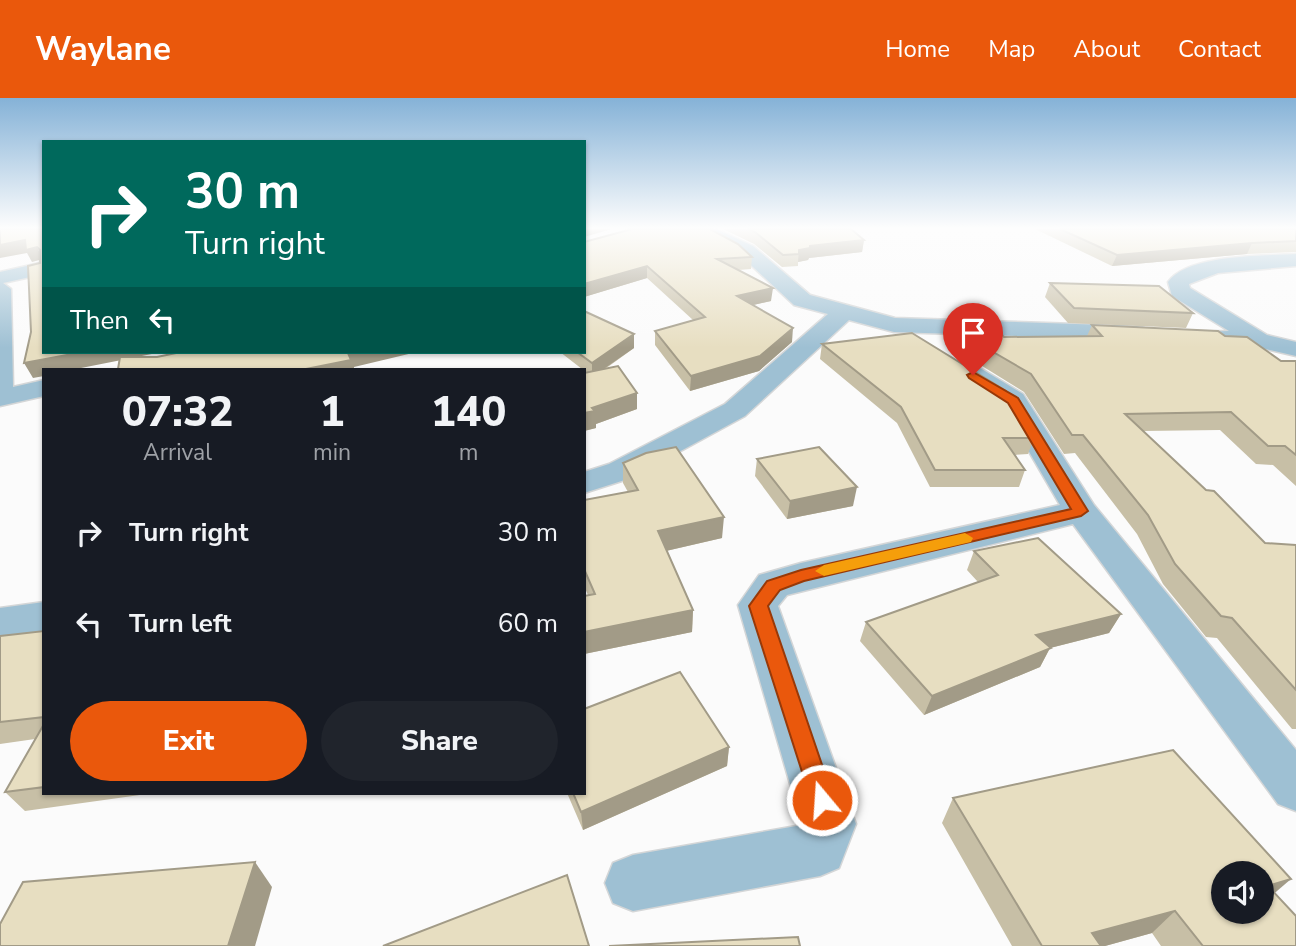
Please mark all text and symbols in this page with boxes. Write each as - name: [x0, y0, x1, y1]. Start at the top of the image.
- text: Waylane: [35, 27, 171, 72]
- text: Home: [885, 33, 950, 65]
- text: Map: [988, 33, 1035, 65]
- text: About: [1073, 33, 1140, 65]
- text: Contact: [1178, 33, 1261, 65]
- text: 30 m: [185, 158, 300, 225]
- icon: right: [70, 168, 161, 259]
- text: Turn right: [185, 222, 325, 265]
- icon: left: [143, 301, 181, 339]
- text: Then: [70, 303, 129, 338]
- pin: [943, 303, 1003, 375]
- icon: arrive: [954, 314, 992, 352]
- text: 07:32: [122, 384, 233, 441]
- text: 1: [319, 384, 345, 441]
- text: 140: [431, 384, 506, 441]
- text: Arrival: [143, 437, 212, 468]
- text: min: [313, 437, 351, 468]
- text: m: [459, 437, 478, 468]
- icon: right: [70, 514, 108, 552]
- text: Turn right: [129, 515, 248, 550]
- text: 30 m: [498, 515, 558, 550]
- icon: left: [70, 605, 108, 643]
- text: Turn left: [129, 606, 232, 641]
- text: 60 m: [498, 606, 558, 641]
- button: Exit: [70, 701, 307, 781]
- button: Share: [321, 701, 558, 781]
- position arrow: [785, 763, 859, 837]
- map controls: [1211, 861, 1274, 924]
- button: sound: [1211, 861, 1274, 924]

